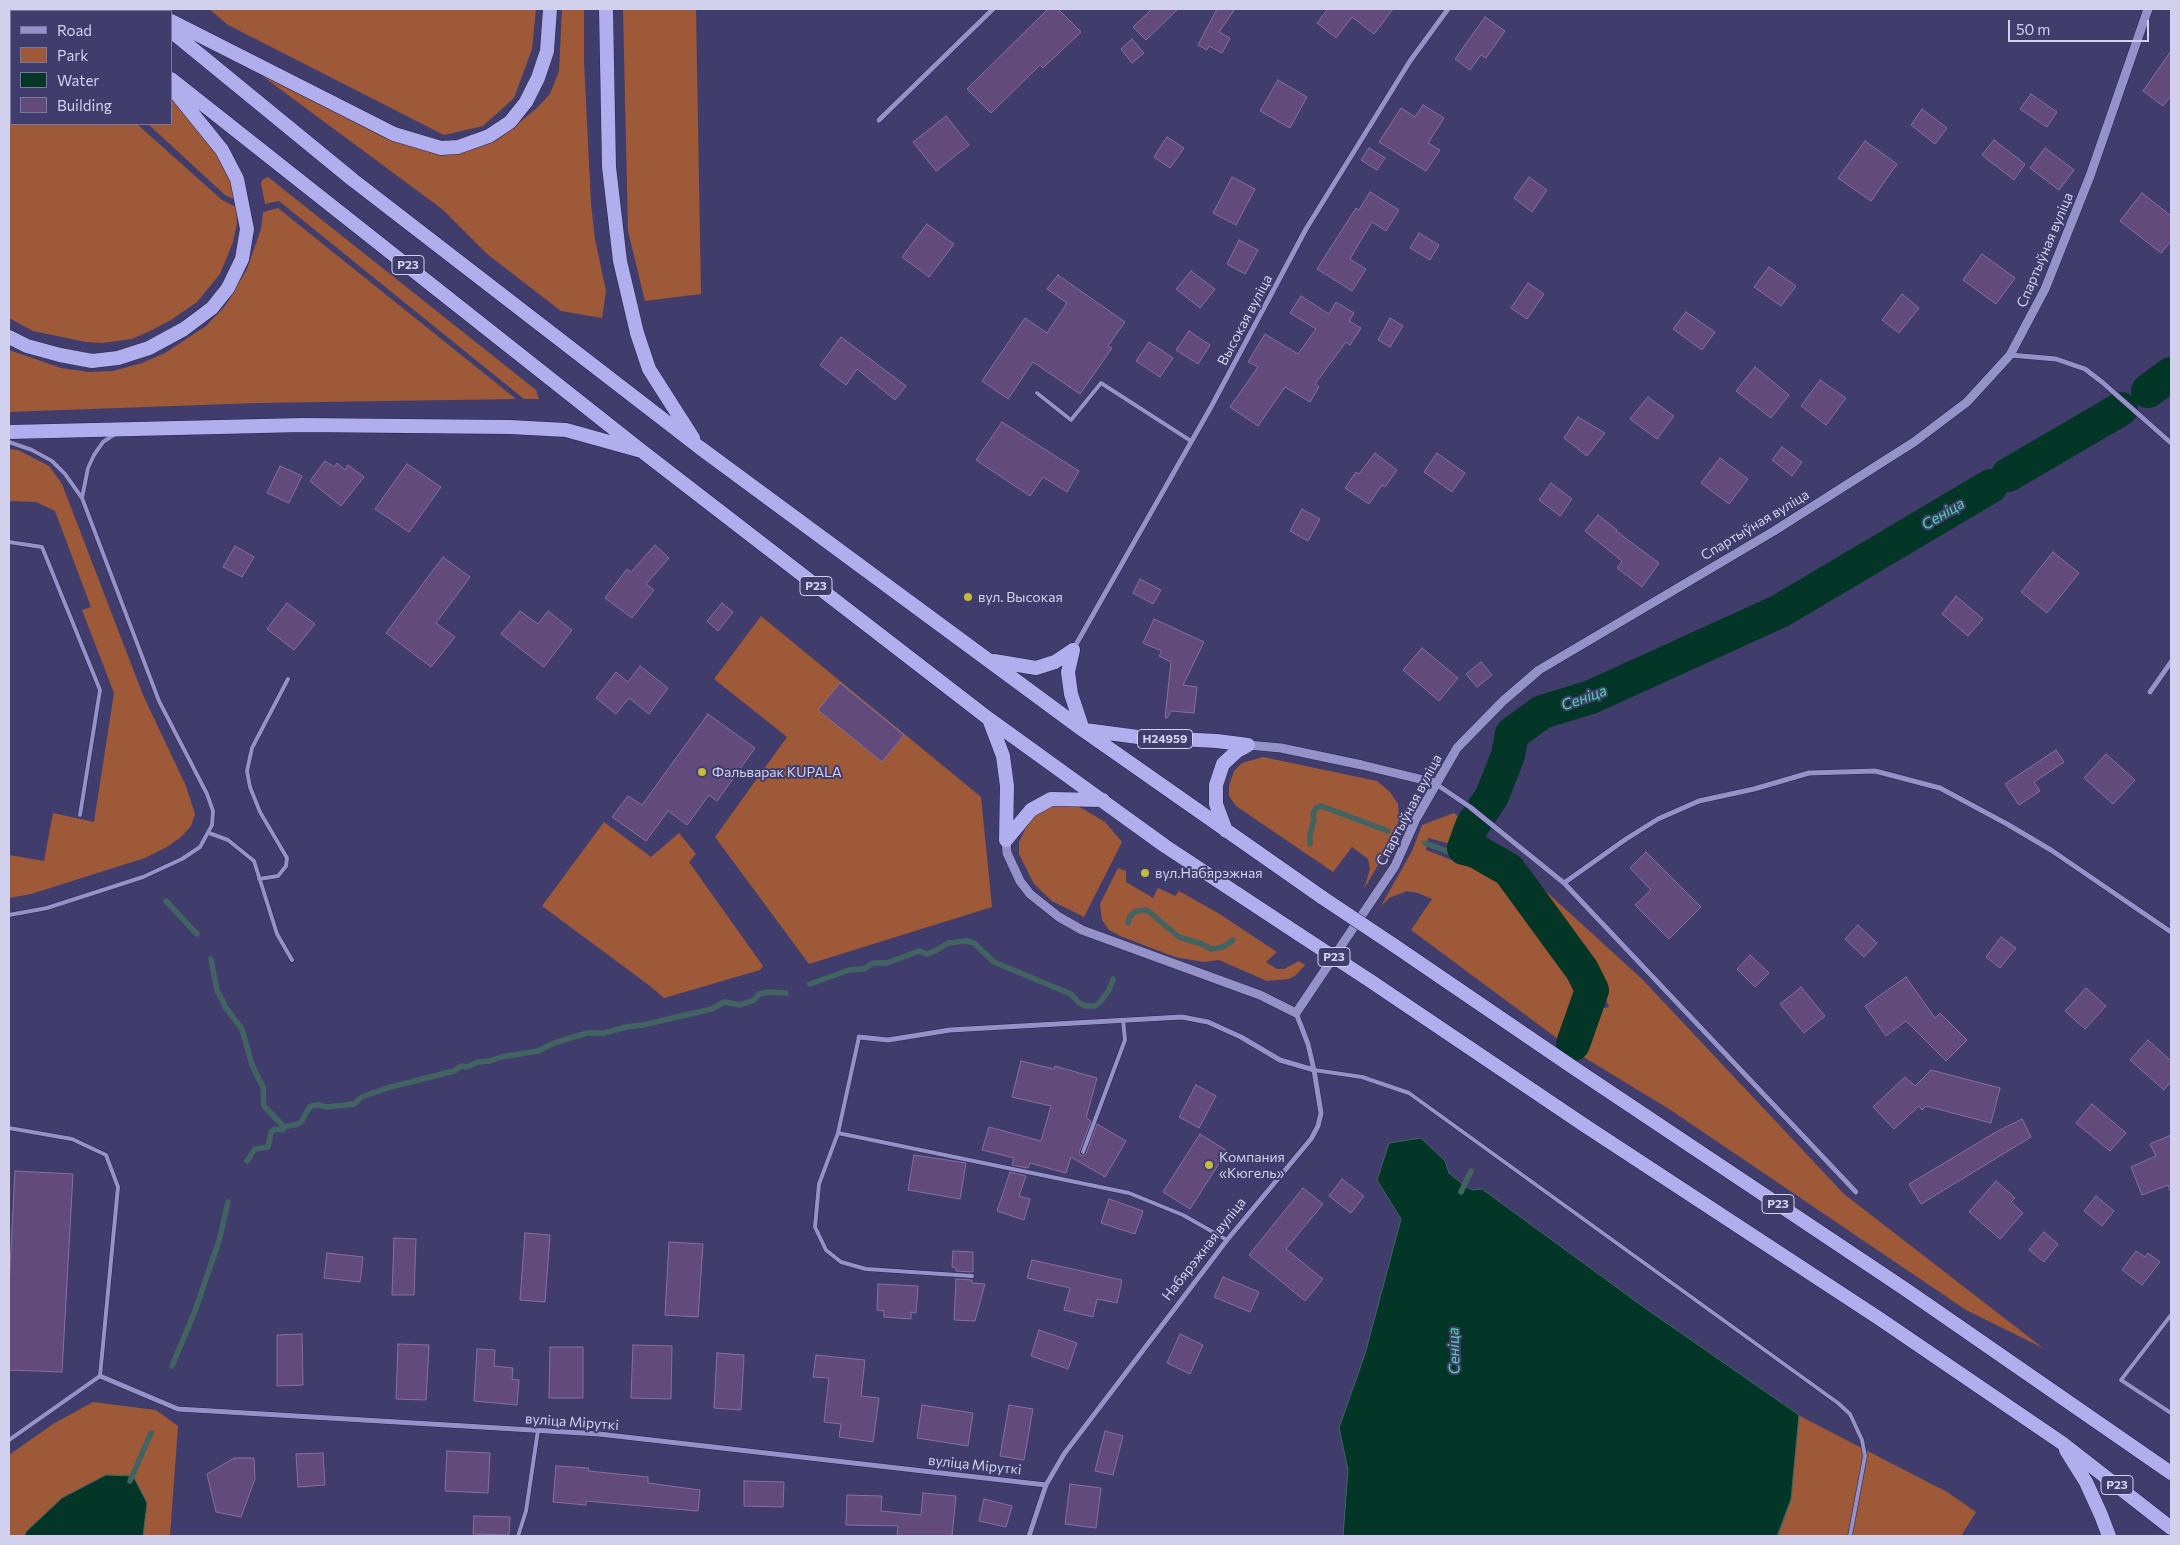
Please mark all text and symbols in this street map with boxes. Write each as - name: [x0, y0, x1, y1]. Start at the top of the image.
- legend: [10, 10, 172, 125]
- scale bar: [2010, 10, 2151, 42]
- text: 50 m: [2016, 20, 2050, 38]
- text: Road: [57, 21, 92, 39]
- text: Park: [57, 46, 88, 64]
- text: Water: [57, 71, 99, 89]
- text: Building: [57, 96, 112, 114]
- street label: Спартыўная вуліца: [2013, 190, 2077, 310]
- road number: Р23: [392, 256, 424, 274]
- street label: Высокая вуліца: [1214, 272, 1276, 368]
- street label: Спартыўная вуліца: [1698, 486, 1812, 564]
- water label: Сеніца: [1918, 494, 1968, 534]
- road number: Р23: [800, 576, 832, 596]
- place label: вул. Высокая: [978, 589, 1063, 605]
- marker: вул. Высокая: [962, 591, 974, 603]
- water label: Сеніца: [1559, 681, 1609, 715]
- road number: Н24959: [1138, 730, 1192, 749]
- street label: Спартыўная вуліца: [1373, 752, 1445, 868]
- place label: Фальварак KUPALA: [712, 764, 842, 780]
- marker: Фальварак KUPALA: [696, 766, 708, 778]
- place label: вул.Набярэжная: [1155, 865, 1263, 881]
- marker: вул.Набярэжная: [1139, 867, 1151, 879]
- road number: Р23: [1318, 948, 1350, 966]
- place label: Компания «Кюгель»: [1219, 1149, 1285, 1182]
- marker: Компания «Кюгель»: [1203, 1159, 1215, 1171]
- street label: Набярэжная вуліца: [1159, 1194, 1249, 1304]
- road number: Р23: [1762, 1194, 1794, 1214]
- water label: Сеніца: [1444, 1327, 1464, 1375]
- street label: вуліца Міруткі: [525, 1410, 619, 1434]
- street label: вуліца Міруткі: [927, 1452, 1023, 1478]
- road number: Р23: [2101, 1476, 2133, 1494]

